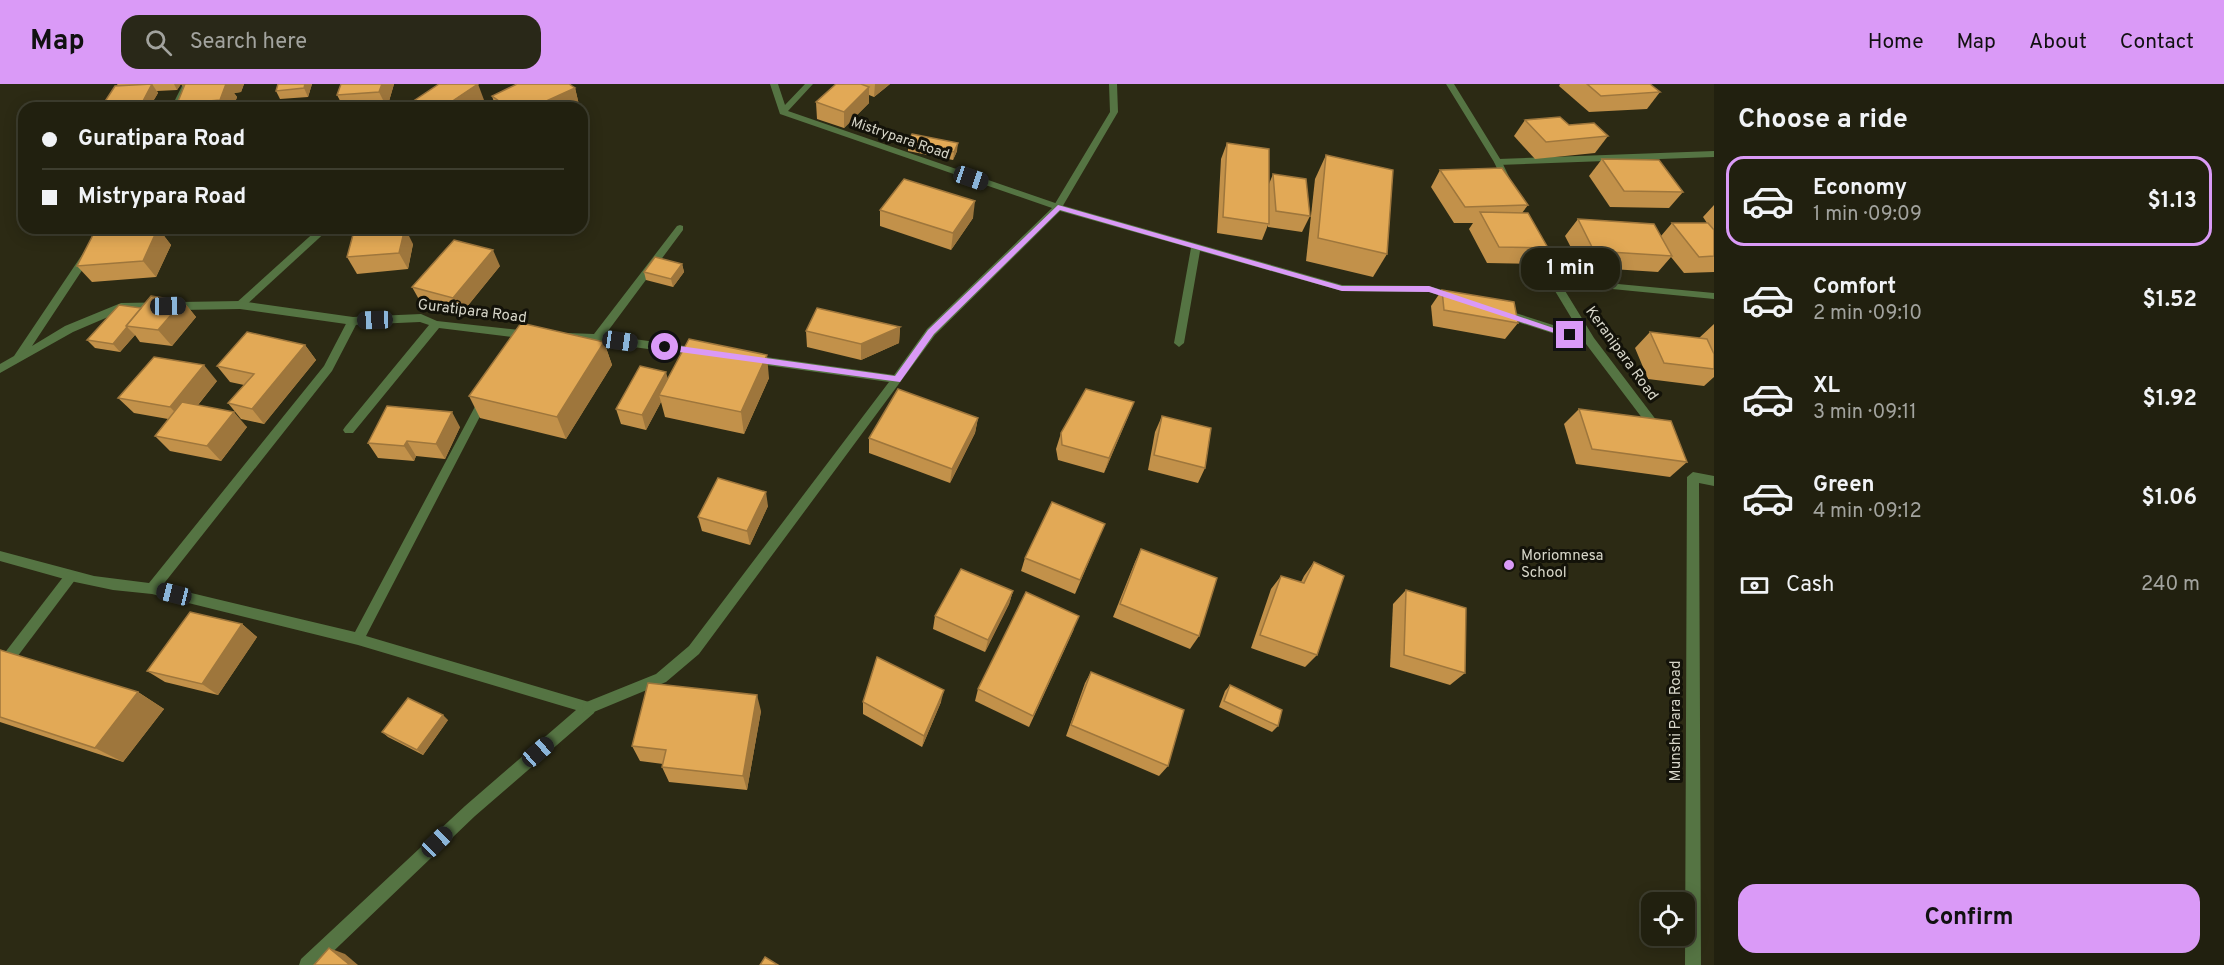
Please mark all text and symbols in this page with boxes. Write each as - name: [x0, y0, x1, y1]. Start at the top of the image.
- search box: [121, 15, 541, 69]
- text: Map: [30, 24, 85, 60]
- icon: search: [142, 26, 175, 59]
- text: Search here: [190, 29, 307, 56]
- text: Home: [1868, 29, 1924, 56]
- text: Map: [1957, 29, 1996, 56]
- text: About: [2029, 29, 2087, 56]
- text: Contact: [2120, 29, 2194, 56]
- text: Choose a ride: [1738, 103, 1908, 137]
- street label: Mistrypara Road: [849, 114, 951, 164]
- text: Guratipara Road: [78, 126, 245, 153]
- car: [951, 164, 991, 192]
- icon: car: [1741, 174, 1795, 228]
- text: Economy: [1813, 175, 1907, 202]
- text: Mistrypara Road: [78, 184, 246, 211]
- text: $1.13: [2147, 188, 2197, 215]
- text: 1 min · 09:09: [1813, 202, 1922, 228]
- callout: 1 min: [1520, 248, 1620, 290]
- text: 1 min: [1546, 256, 1595, 282]
- icon: car: [1741, 273, 1795, 327]
- text: Comfort: [1813, 274, 1896, 301]
- text: $1.52: [2143, 287, 2197, 314]
- street label: Guratipara Road: [416, 296, 528, 328]
- car: [150, 297, 186, 315]
- text: 2 min · 09:10: [1813, 301, 1922, 327]
- street label: Keranipara Road: [1580, 303, 1662, 405]
- car: [357, 310, 393, 330]
- route end: [1556, 321, 1583, 348]
- car: [601, 330, 639, 352]
- route start: [651, 333, 678, 360]
- icon: car: [1741, 372, 1795, 426]
- text: XL: [1813, 373, 1840, 400]
- text: $1.92: [2142, 386, 2197, 413]
- text: 3 min · 09:11: [1813, 400, 1917, 426]
- icon: car: [1741, 471, 1795, 525]
- text: Green: [1813, 472, 1875, 499]
- text: $1.06: [2141, 485, 2197, 512]
- text: 4 min · 09:12: [1813, 499, 1922, 525]
- place label: Moriomnesa School: [1521, 547, 1604, 583]
- marker: Moriomnesa School: [1502, 558, 1516, 572]
- icon: cash: [1738, 569, 1771, 602]
- text: Cash: [1786, 572, 1835, 599]
- text: 240 m: [2141, 572, 2200, 598]
- car: [154, 581, 194, 607]
- street label: Munshi Para Road: [1667, 661, 1686, 781]
- car: [519, 733, 557, 771]
- car: [418, 823, 456, 861]
- button: Confirm: [1738, 884, 2200, 953]
- map controls: [1641, 892, 1695, 946]
- button: locate: [1641, 892, 1695, 946]

